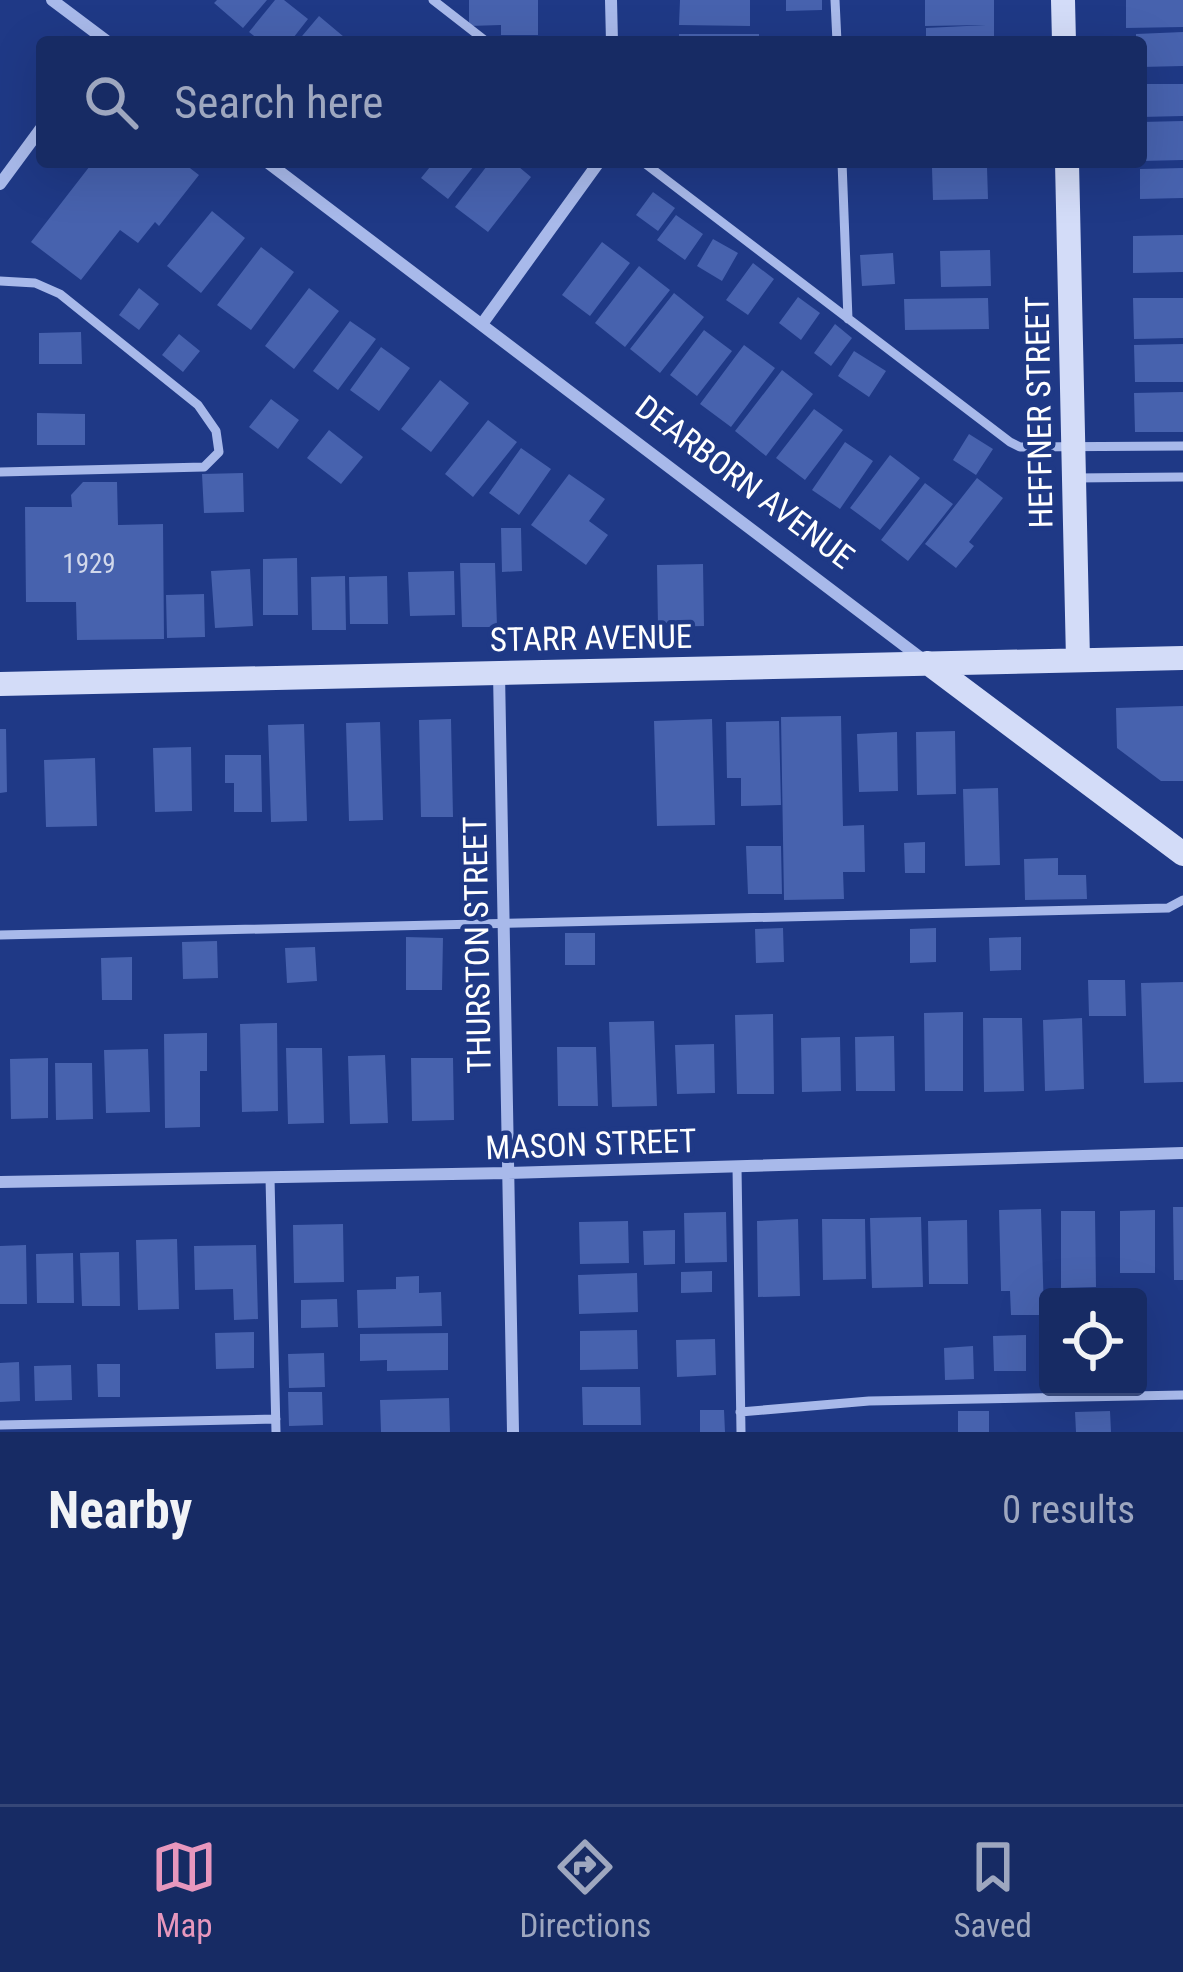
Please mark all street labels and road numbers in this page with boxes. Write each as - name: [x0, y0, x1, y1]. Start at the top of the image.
- street label: HEFFNER STREET: [1017, 295, 1061, 529]
- street label: DEARBORN AVENUE: [628, 387, 862, 577]
- street label: STARR AVENUE: [489, 617, 693, 659]
- street label: THURSTON STREET: [455, 816, 499, 1074]
- street label: MASON STREET: [485, 1121, 697, 1167]

